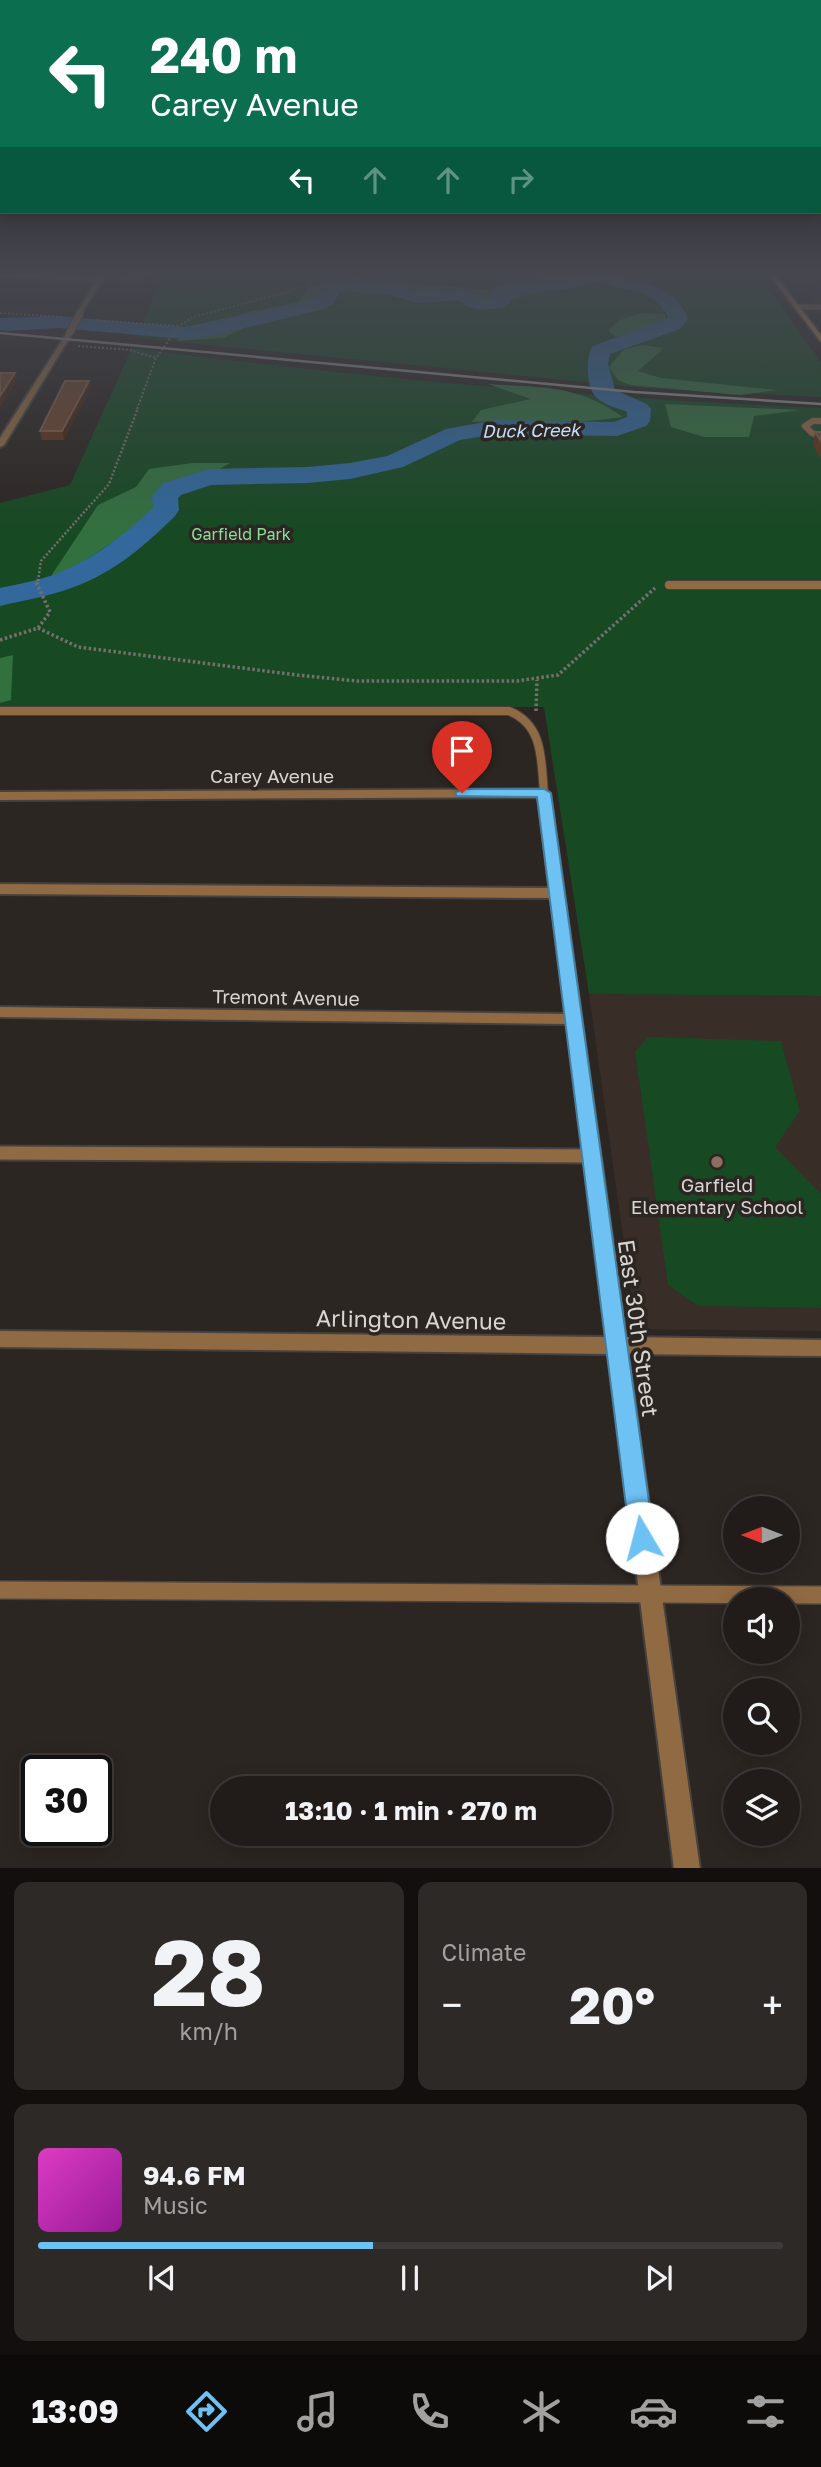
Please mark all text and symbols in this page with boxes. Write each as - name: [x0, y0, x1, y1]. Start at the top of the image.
- text: 240 m: [150, 25, 298, 84]
- icon: left: [35, 28, 126, 119]
- text: Carey Avenue: [150, 85, 359, 123]
- icon: left: [283, 161, 321, 199]
- icon: ahead: [356, 161, 394, 199]
- icon: ahead: [429, 161, 467, 199]
- icon: right: [502, 161, 540, 199]
- water label: Duck Creek: [482, 418, 582, 442]
- park label: Garfield Park: [191, 524, 291, 544]
- pin: [432, 721, 492, 793]
- icon: arrive: [443, 732, 481, 770]
- street label: Carey Avenue: [210, 764, 334, 787]
- street label: Tremont Avenue: [212, 984, 360, 1010]
- marker: Garfield Elementary School: [709, 1154, 725, 1170]
- place label: Garfield Elementary School: [631, 1173, 803, 1218]
- street label: East 30th Street: [613, 1238, 665, 1418]
- street label: Arlington Avenue: [316, 1303, 506, 1335]
- north arrow: [723, 1496, 800, 1573]
- map controls: [723, 1496, 800, 1846]
- position arrow: [605, 1501, 679, 1575]
- button: sound: [723, 1587, 800, 1664]
- button: search: [723, 1678, 800, 1755]
- speed limit sign: 30: [21, 1755, 112, 1846]
- button: layers: [723, 1769, 800, 1846]
- text: 13:10 · 1 min · 270 m: [285, 1795, 537, 1826]
- text: 28: [152, 1917, 266, 2026]
- text: Climate: [442, 1938, 526, 1966]
- text: 20°: [569, 1973, 655, 2035]
- text: −: [442, 1982, 462, 2027]
- text: +: [762, 1982, 783, 2027]
- text: km/h: [179, 2017, 238, 2045]
- text: 94.6 FM: [143, 2160, 246, 2191]
- text: Music: [143, 2191, 208, 2219]
- icon: previous: [143, 2259, 181, 2297]
- icon: pause: [391, 2259, 429, 2297]
- icon: next: [640, 2259, 678, 2297]
- icon: directions: [182, 2387, 231, 2436]
- icon: music: [293, 2387, 342, 2436]
- icon: phone: [405, 2387, 454, 2436]
- icon: climate: [517, 2387, 566, 2436]
- icon: car: [629, 2387, 678, 2436]
- icon: filters: [741, 2387, 790, 2436]
- text: 13:09: [31, 2392, 119, 2430]

